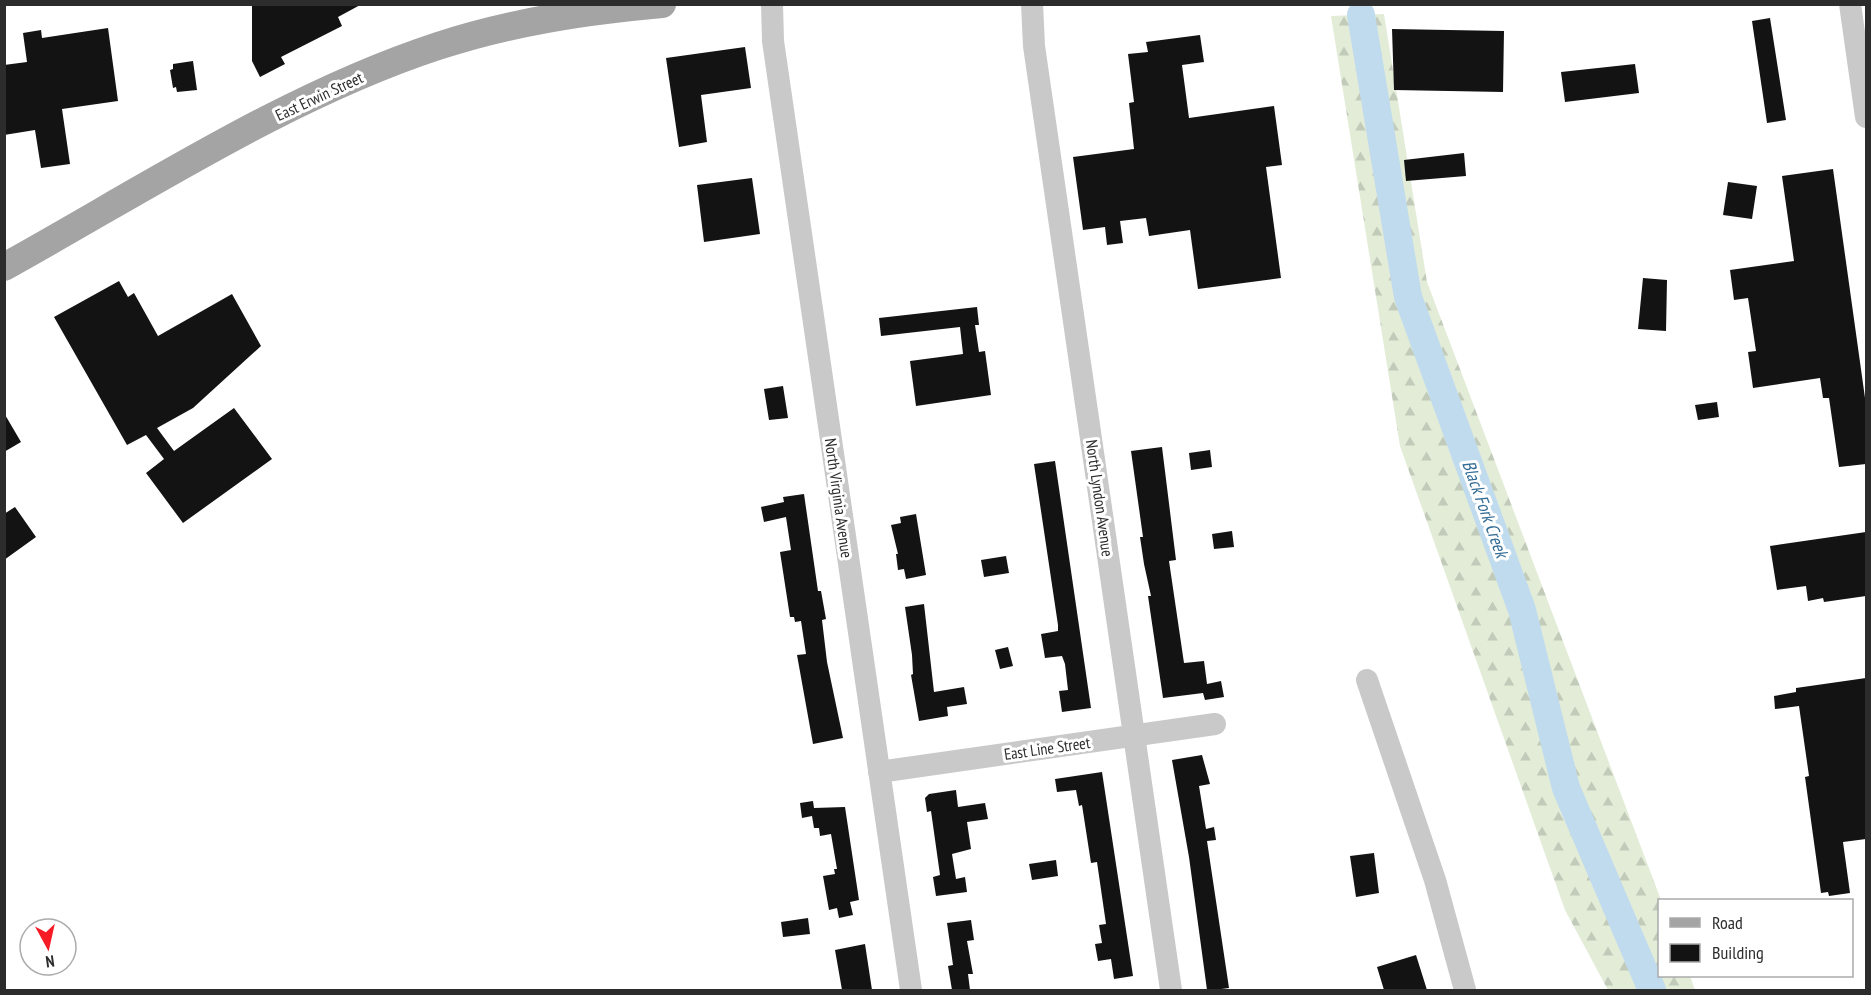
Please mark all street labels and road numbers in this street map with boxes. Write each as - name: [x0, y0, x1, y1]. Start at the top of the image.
- street label: East Erwin Street: [272, 67, 366, 125]
- street label: North Virginia Avenue: [821, 437, 857, 559]
- street label: North Lyndon Avenue: [1082, 438, 1118, 558]
- street label: East Line Street: [1003, 732, 1092, 764]

